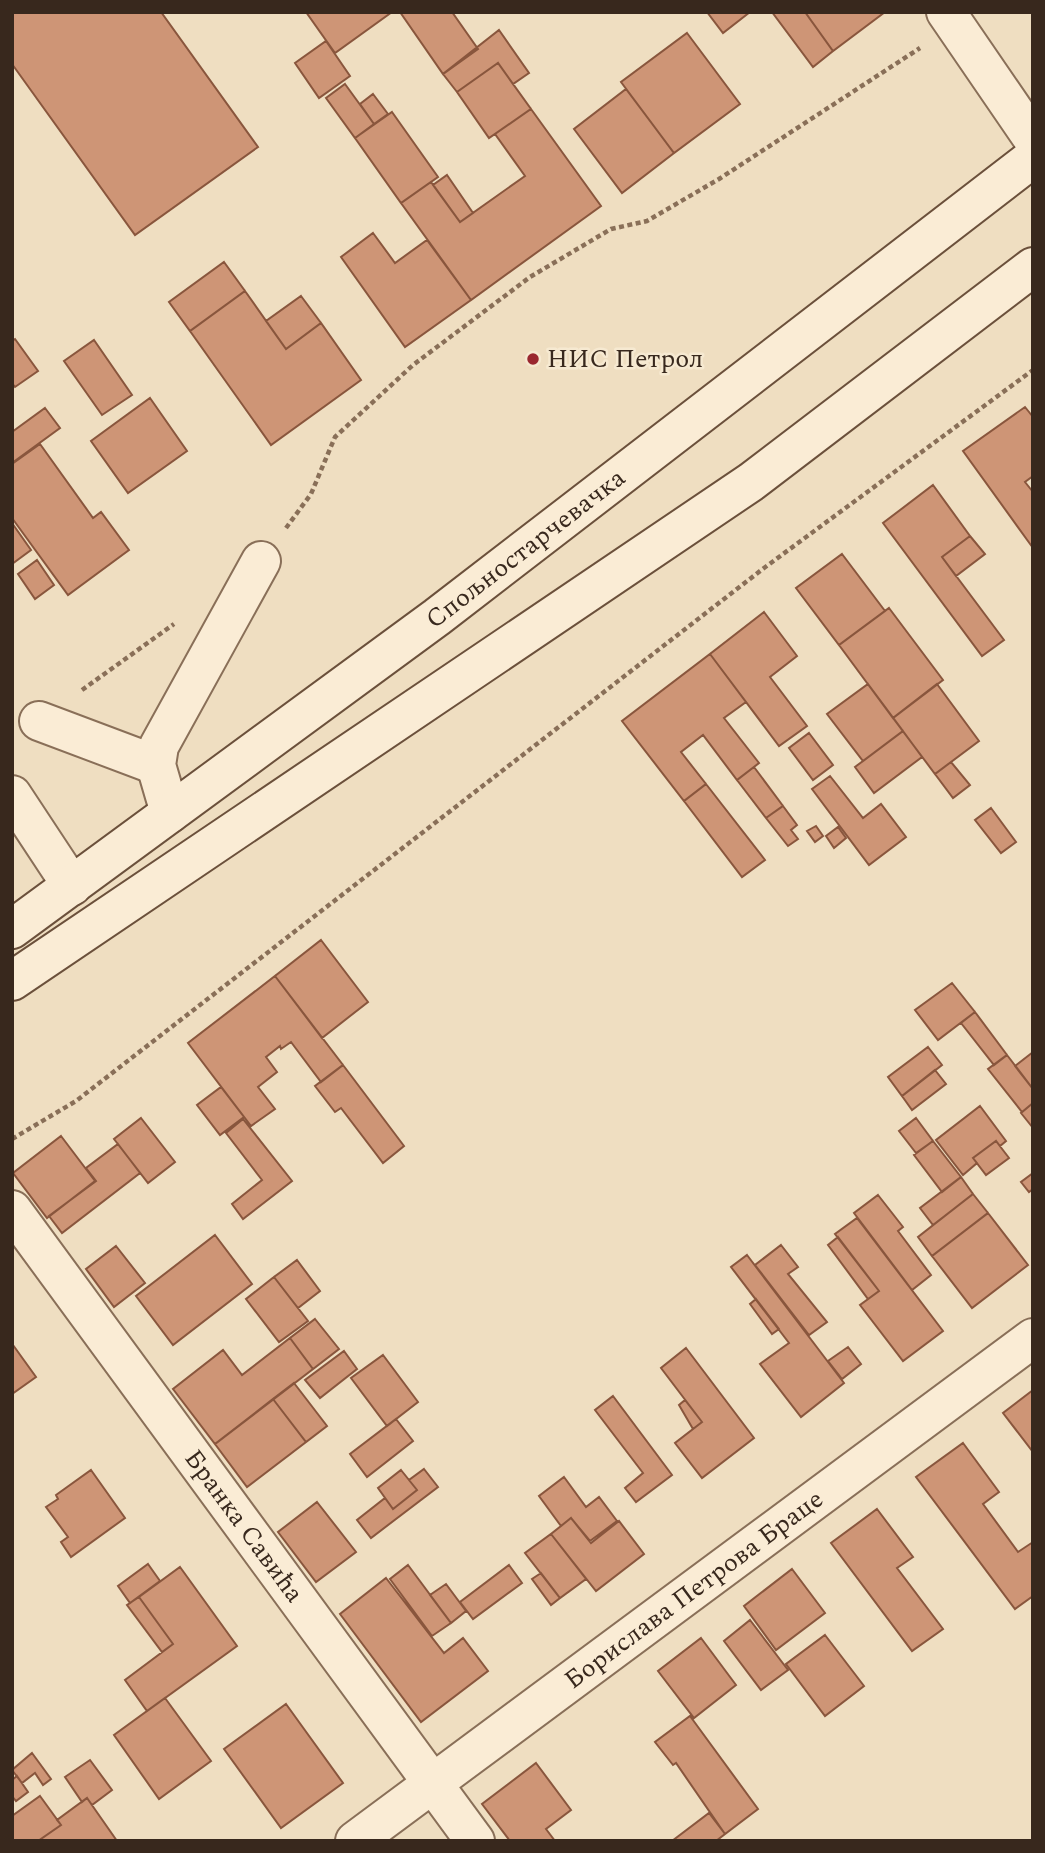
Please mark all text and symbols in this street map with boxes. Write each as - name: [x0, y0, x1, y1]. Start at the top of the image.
- place label: НИС Петрол: [547, 339, 703, 379]
- marker: НИС Петрол: [525, 351, 541, 367]
- street label: Спољностарчевачка: [417, 458, 634, 639]
- street label: Бранка Савића: [174, 1441, 314, 1611]
- street label: Борислава Петрова Браце: [556, 1480, 832, 1699]

